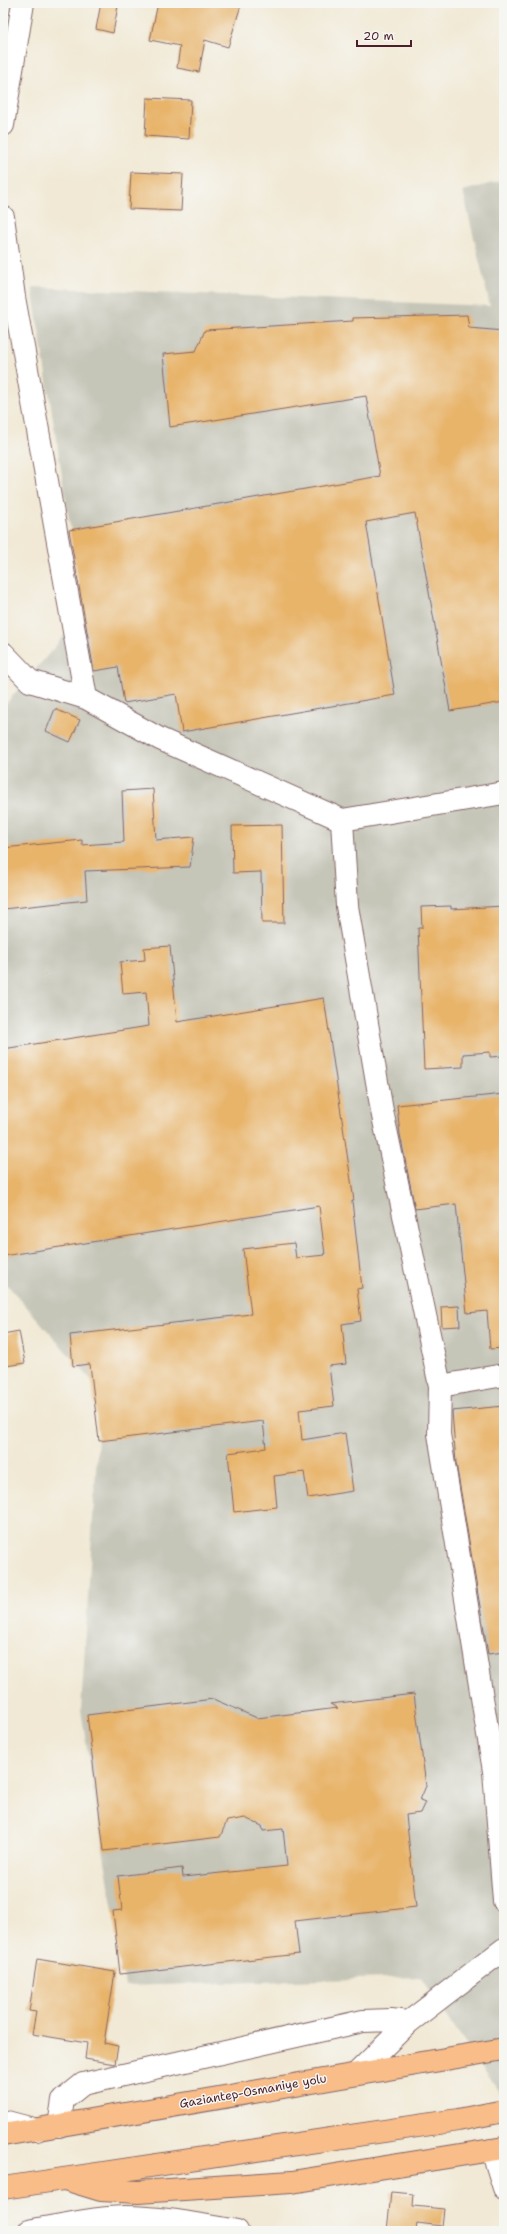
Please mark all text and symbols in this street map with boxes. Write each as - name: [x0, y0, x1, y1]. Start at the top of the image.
- scale bar: [357, 22, 411, 48]
- text: 20 m: [363, 28, 394, 44]
- street label: Gaziantep-Osmaniye yolu: [178, 2070, 328, 2112]

